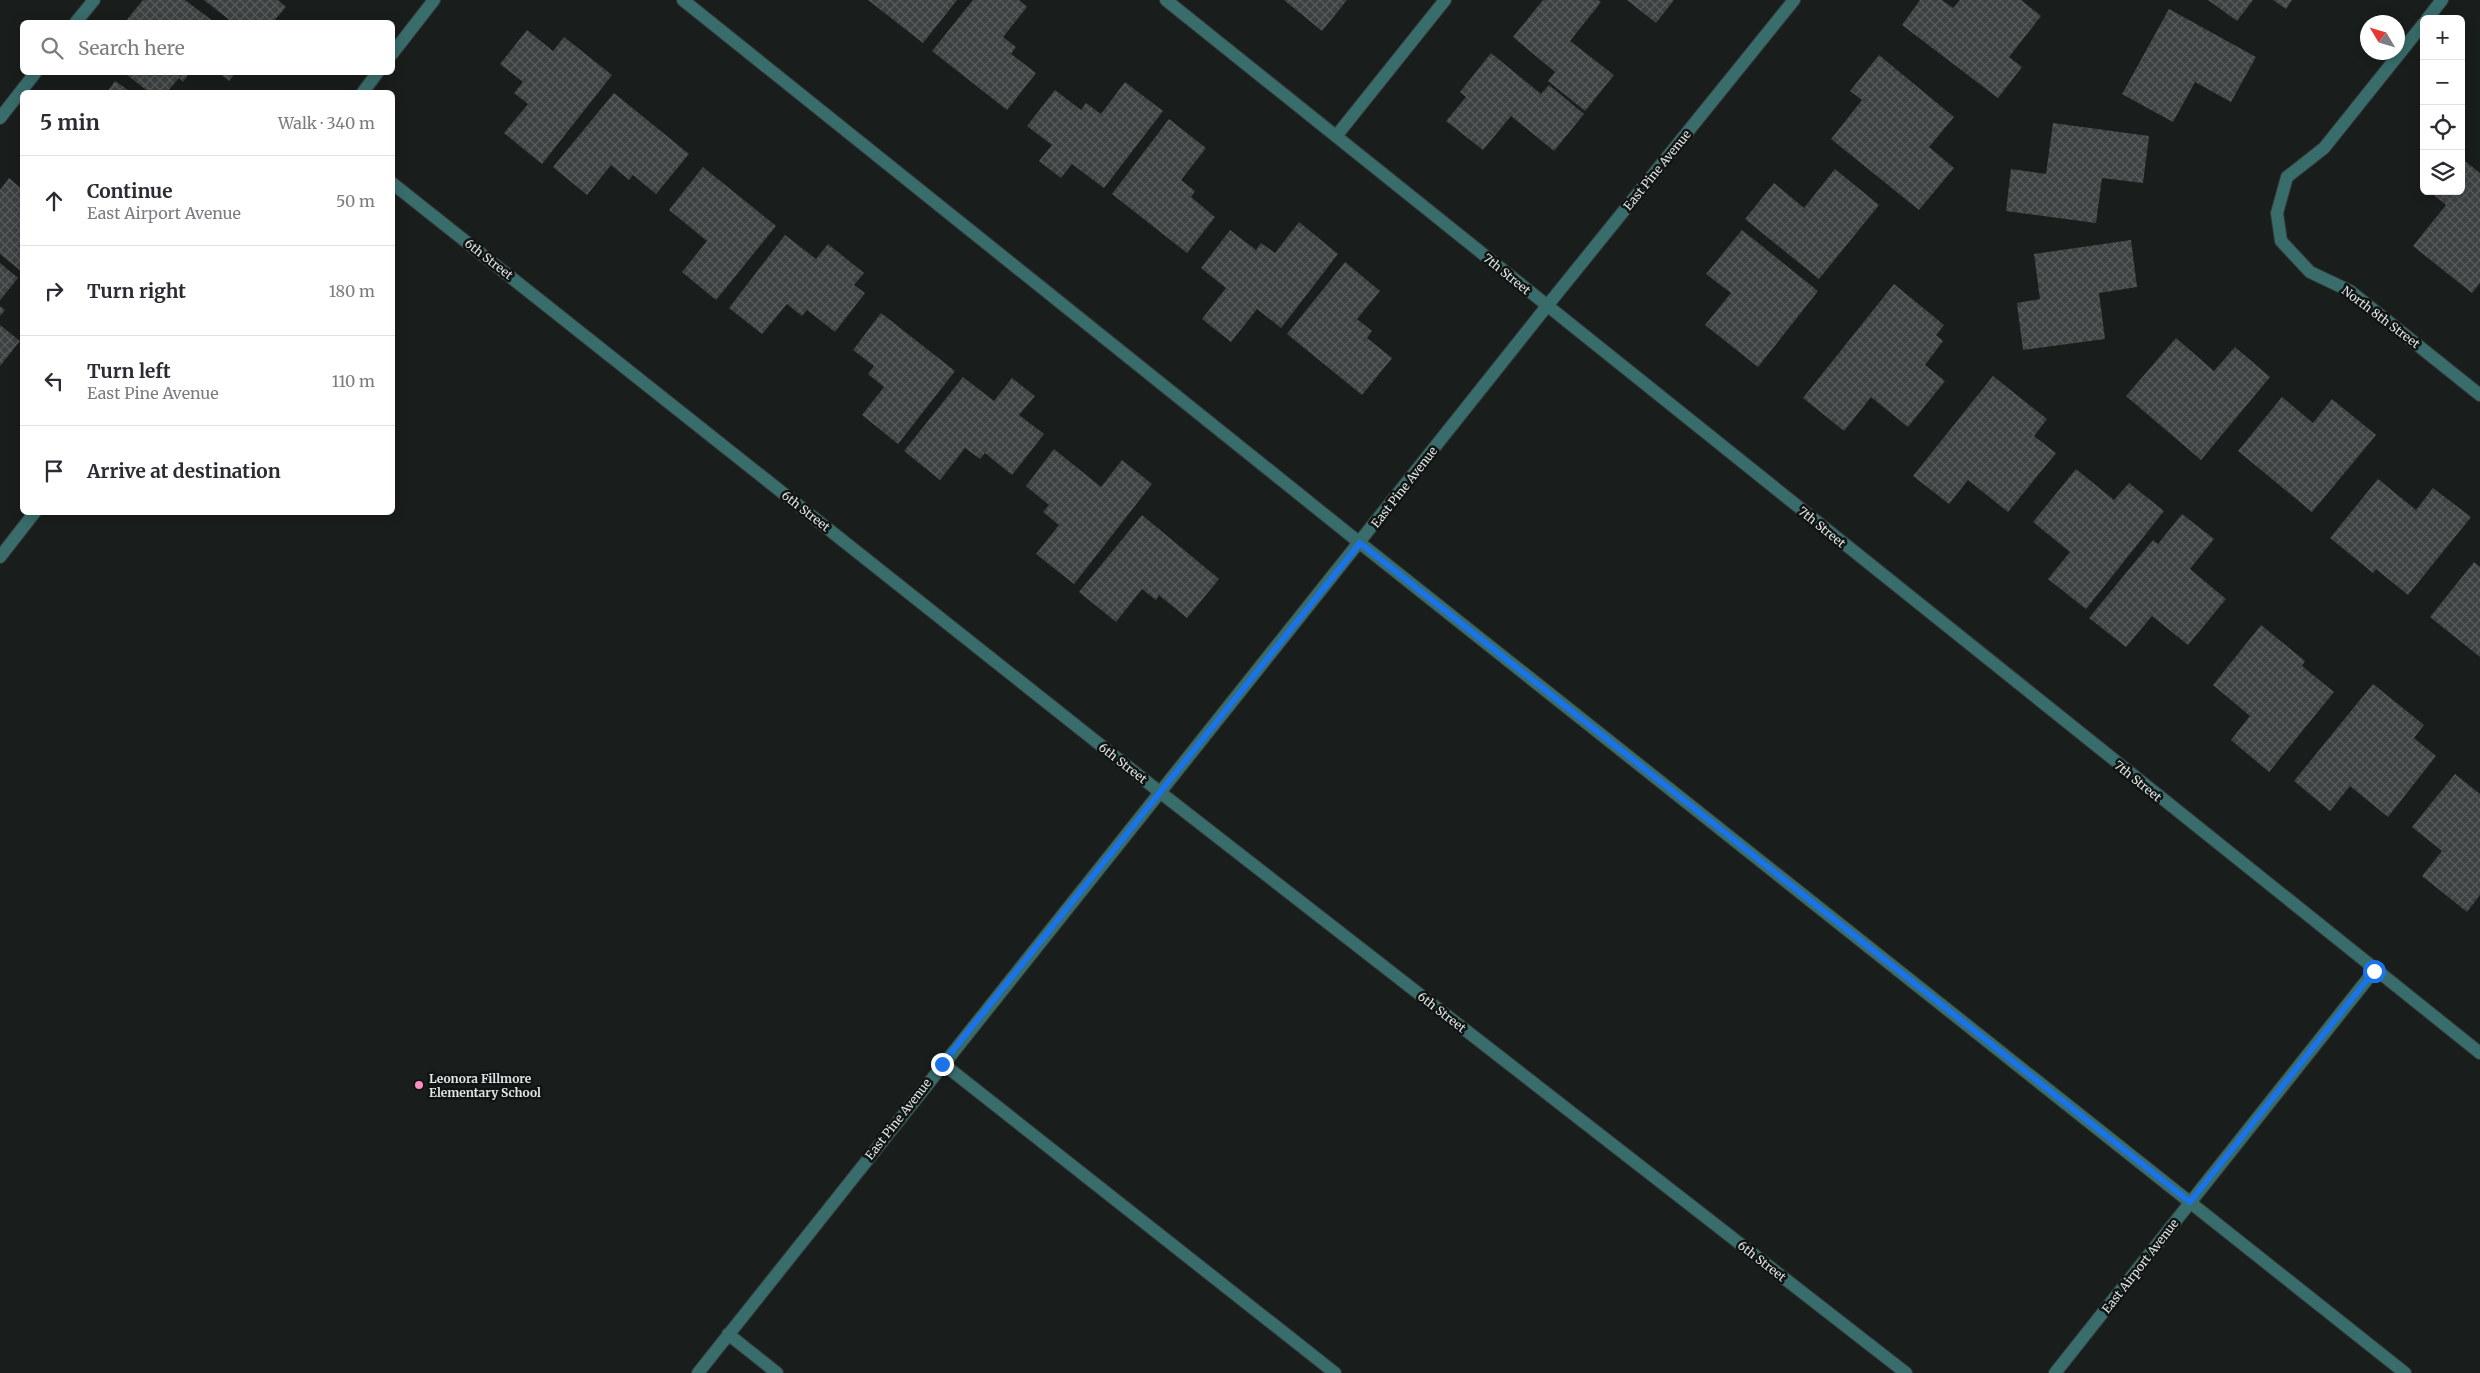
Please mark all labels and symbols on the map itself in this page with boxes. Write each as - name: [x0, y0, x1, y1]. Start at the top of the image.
- north arrow: [2360, 15, 2405, 60]
- street label: East Pine Avenue: [1620, 127, 1694, 213]
- street label: 6th Street: [462, 236, 516, 283]
- street label: 7th Street: [1480, 250, 1534, 298]
- street label: North 8th Street: [2339, 283, 2423, 351]
- street label: East Pine Avenue: [1368, 444, 1440, 530]
- street label: 6th Street: [779, 488, 833, 535]
- street label: 7th Street: [1795, 503, 1849, 551]
- street label: 6th Street: [1096, 740, 1150, 787]
- street label: 7th Street: [2111, 757, 2165, 805]
- route start: [2363, 960, 2386, 983]
- street label: 6th Street: [1415, 989, 1469, 1036]
- route end: [931, 1053, 954, 1076]
- place label: Leonora Fillmore Elementary School: [429, 1071, 541, 1100]
- street label: East Pine Avenue: [862, 1076, 934, 1162]
- marker: Leonora Fillmore Elementary School: [413, 1079, 425, 1091]
- street label: East Airport Avenue: [2099, 1216, 2181, 1316]
- street label: 6th Street: [1735, 1238, 1789, 1285]

